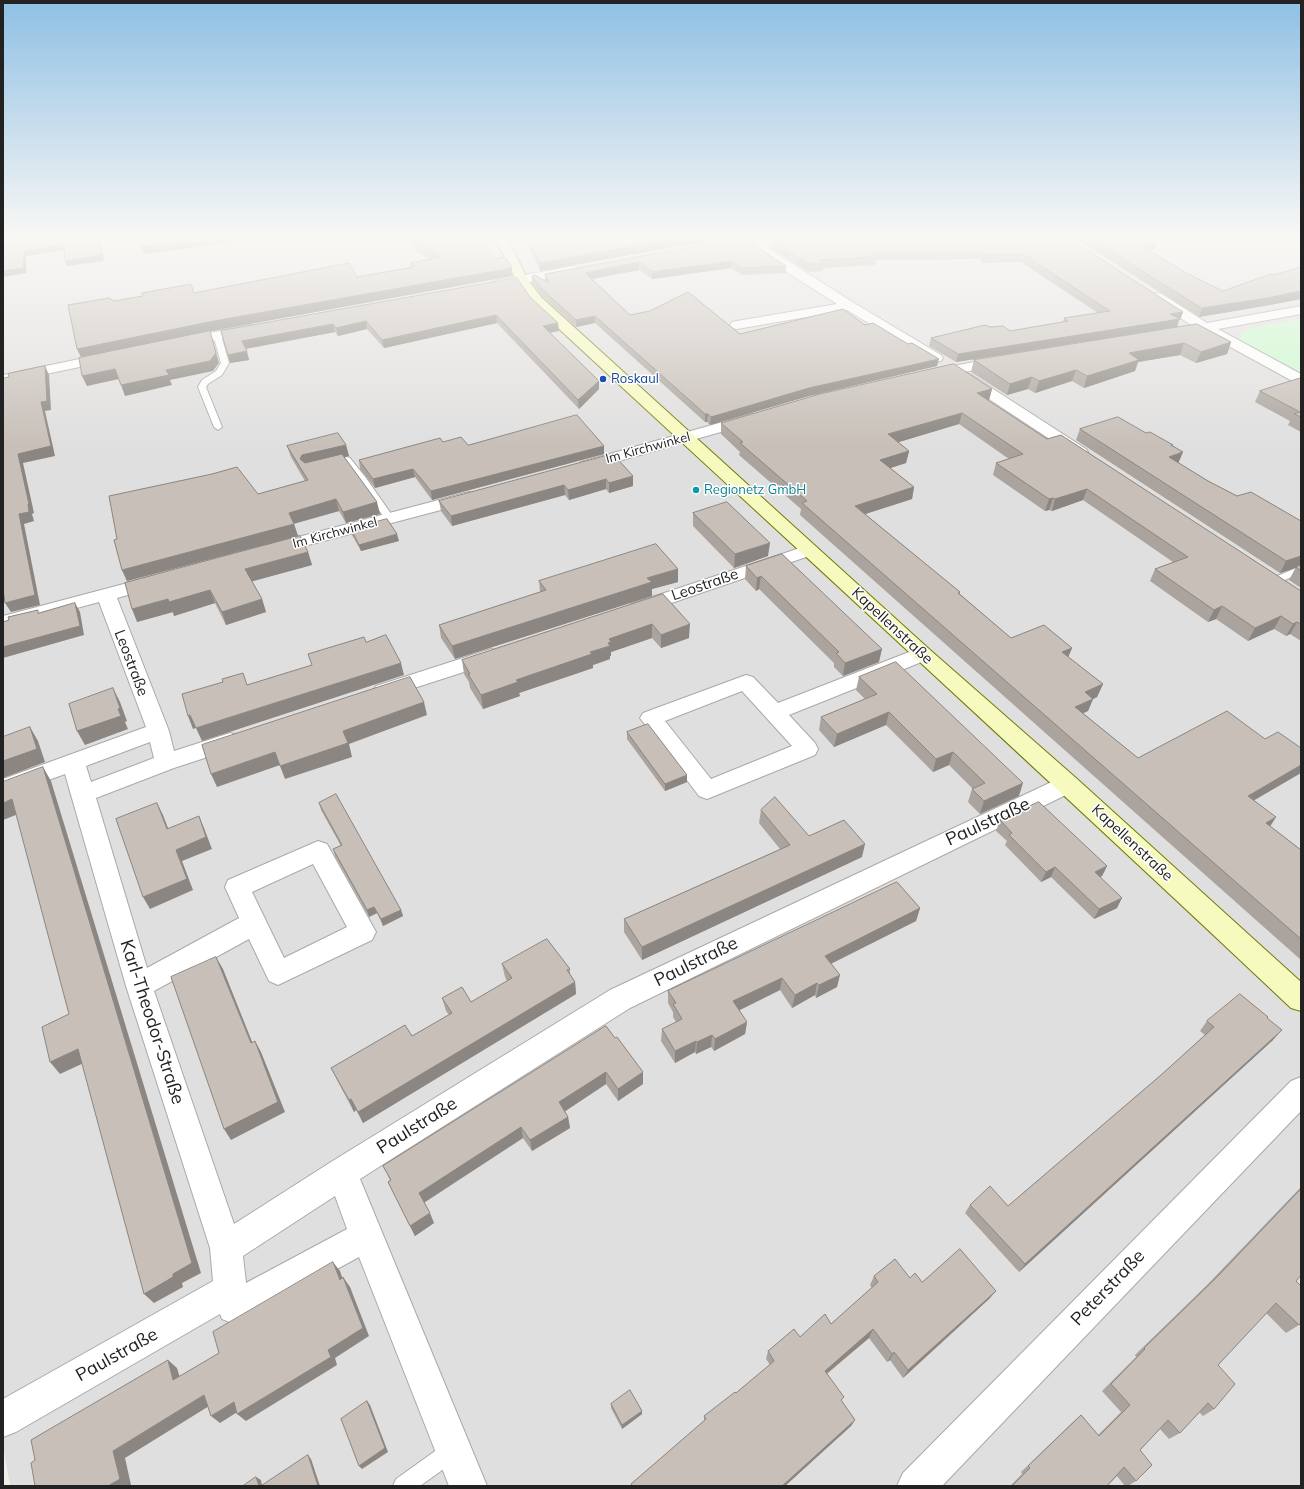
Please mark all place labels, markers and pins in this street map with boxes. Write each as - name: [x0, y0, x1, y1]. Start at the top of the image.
- place label: Roskaul: [611, 371, 659, 387]
- marker: Roskaul: [598, 374, 608, 384]
- place label: Regionetz GmbH: [704, 482, 806, 498]
- marker: Regionetz GmbH: [691, 485, 701, 495]

